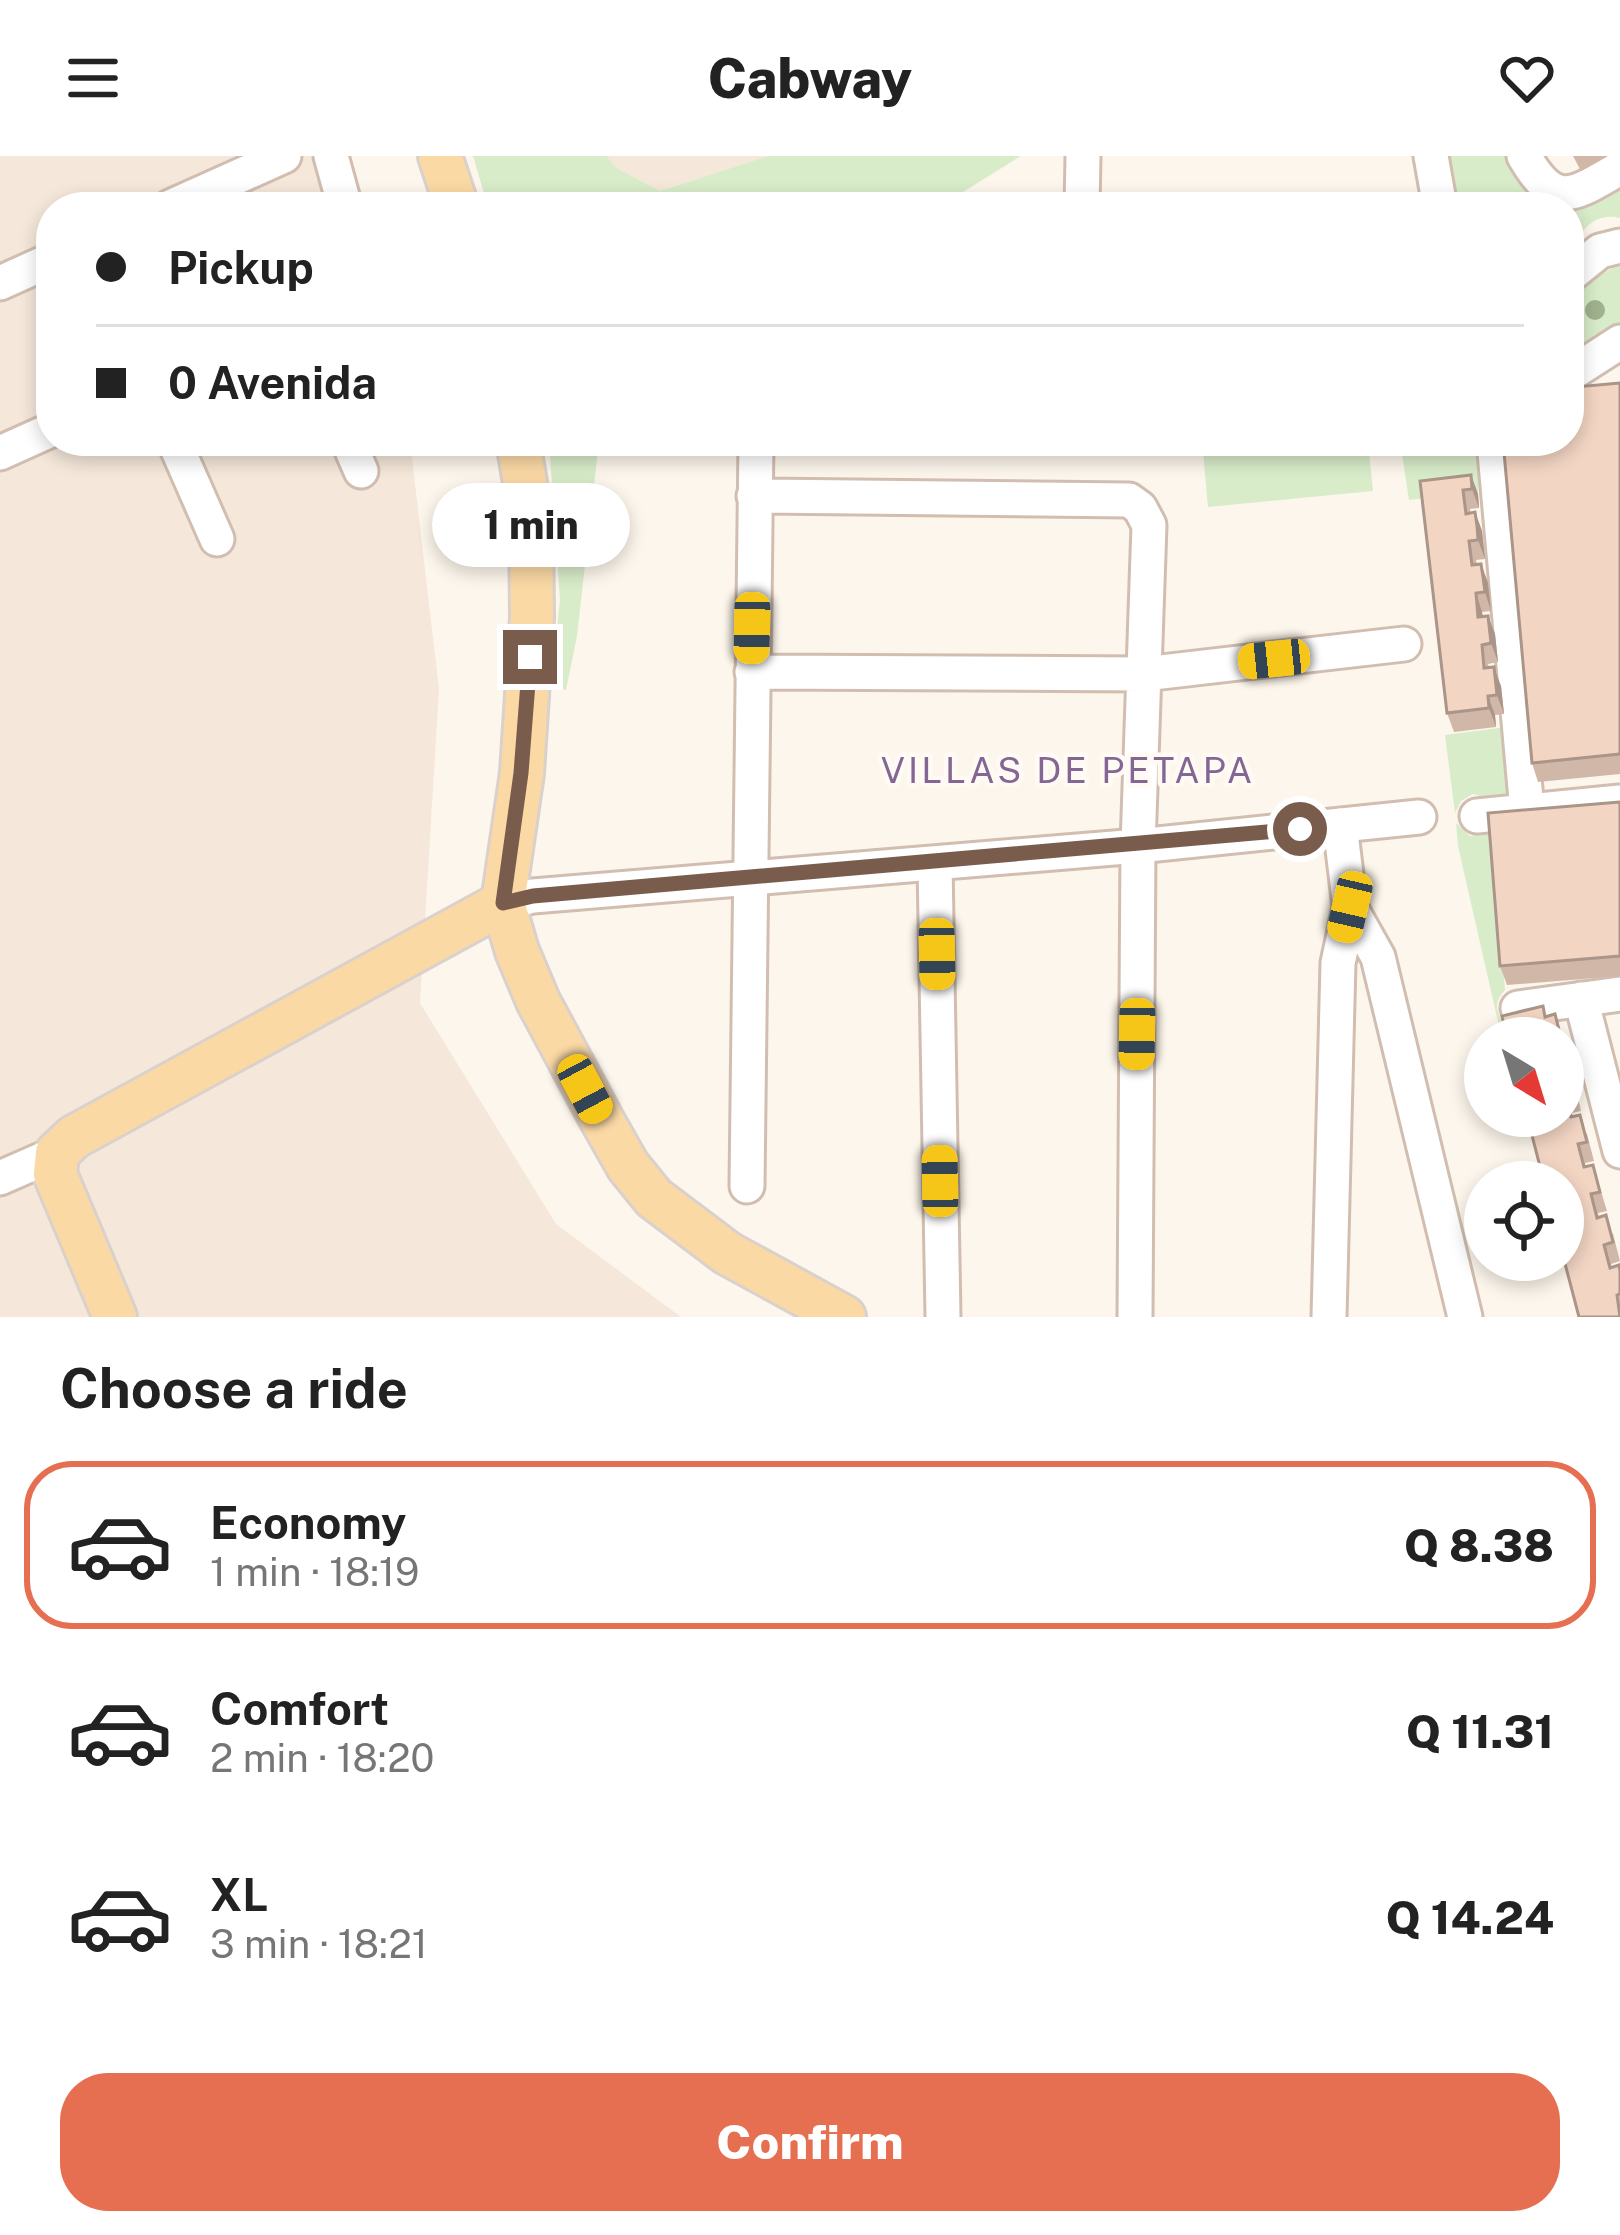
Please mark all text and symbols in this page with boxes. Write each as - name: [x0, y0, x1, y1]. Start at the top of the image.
- icon: menu: [60, 45, 126, 111]
- icon: heart: [1494, 45, 1560, 111]
- text: Cabway: [708, 47, 912, 110]
- text: Pickup: [168, 241, 314, 294]
- text: 0 Avenida: [168, 356, 377, 409]
- callout: 1 min: [431, 483, 629, 567]
- text: 1 min: [483, 502, 579, 548]
- car: [733, 592, 771, 664]
- route end: [503, 630, 557, 684]
- car: [1236, 637, 1312, 681]
- district label: VILLAS DE PETAPA: [881, 749, 1255, 791]
- route start: [1273, 802, 1327, 856]
- car: [1324, 868, 1376, 946]
- car: [918, 918, 956, 990]
- car: [1118, 998, 1156, 1070]
- north arrow: [1464, 1017, 1584, 1137]
- map controls: [1464, 1017, 1584, 1281]
- car: [552, 1049, 618, 1129]
- car: [921, 1145, 959, 1217]
- button: locate: [1464, 1161, 1584, 1281]
- text: Choose a ride: [60, 1357, 408, 1420]
- icon: car: [66, 1491, 174, 1599]
- text: Economy: [210, 1496, 406, 1549]
- text: Q 8.38: [1404, 1519, 1554, 1572]
- text: 1 min · 18:19: [210, 1549, 419, 1595]
- icon: car: [66, 1677, 174, 1785]
- text: Comfort: [210, 1682, 389, 1735]
- text: Q 11.31: [1406, 1705, 1554, 1758]
- text: 2 min · 18:20: [210, 1735, 434, 1781]
- icon: car: [66, 1863, 174, 1971]
- text: XL: [210, 1868, 268, 1921]
- text: Q 14.24: [1386, 1891, 1554, 1944]
- text: 3 min · 18:21: [210, 1921, 428, 1967]
- button: Confirm: [60, 2073, 1560, 2211]

